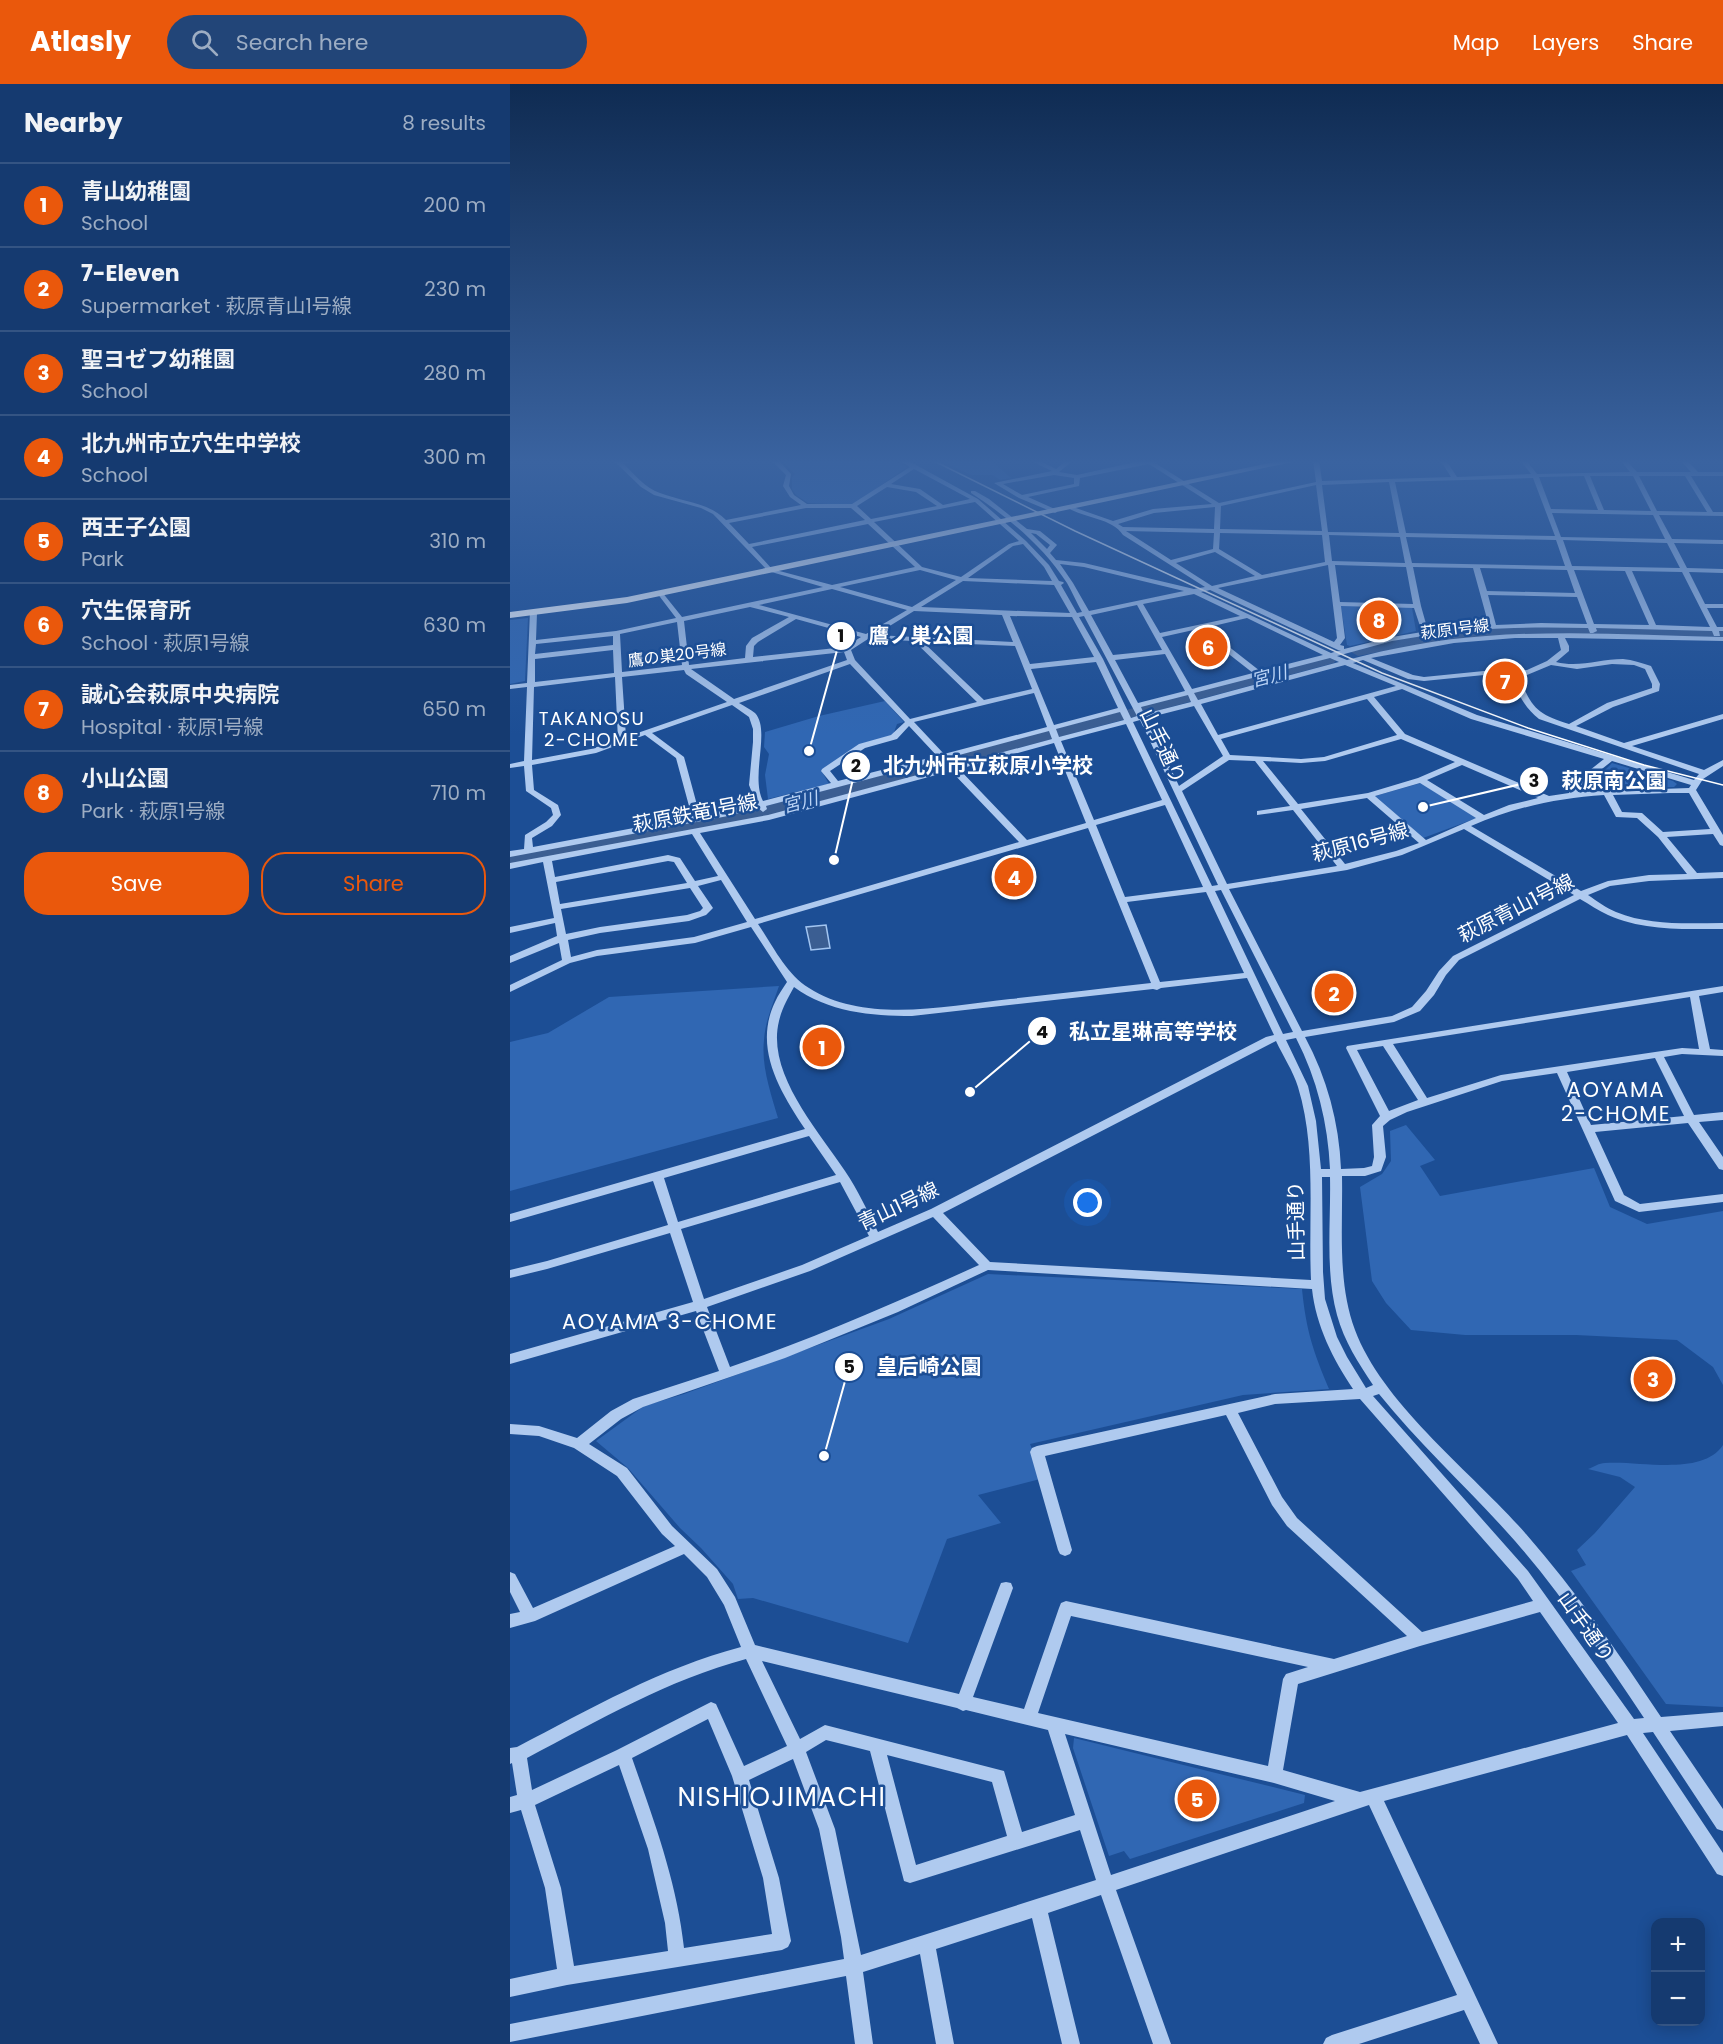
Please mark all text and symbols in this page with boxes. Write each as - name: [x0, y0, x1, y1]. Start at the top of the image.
- search box: [167, 15, 587, 69]
- text: Atlasly: [30, 22, 131, 61]
- icon: search: [188, 26, 221, 59]
- text: Search here: [236, 27, 368, 58]
- text: Map: [1453, 28, 1499, 57]
- text: Layers: [1532, 28, 1599, 57]
- text: Share: [1632, 28, 1693, 57]
- text: Nearby: [24, 105, 122, 141]
- text: 8 results: [402, 109, 486, 137]
- text: 青山幼稚園: [81, 176, 191, 207]
- text: 1: [40, 191, 47, 219]
- text: 200 m: [423, 191, 486, 219]
- text: School: [81, 209, 148, 237]
- text: 7-Eleven: [81, 258, 180, 289]
- text: 2: [38, 275, 49, 303]
- text: 230 m: [424, 275, 486, 303]
- text: Supermarket · 萩原青山1号線: [81, 292, 352, 320]
- text: 聖ヨゼフ幼稚園: [81, 344, 235, 375]
- text: 3: [37, 359, 50, 387]
- text: 280 m: [423, 359, 486, 387]
- text: School: [81, 377, 148, 405]
- text: 北九州市立穴生中学校: [81, 428, 301, 459]
- text: 4: [37, 443, 50, 471]
- text: 300 m: [423, 443, 486, 471]
- text: School: [81, 461, 148, 489]
- text: 西王子公園: [81, 512, 191, 543]
- text: 5: [37, 527, 50, 555]
- text: 310 m: [429, 527, 486, 555]
- text: Park: [81, 545, 124, 573]
- text: 穴生保育所: [81, 595, 191, 626]
- pin: 8: [1360, 598, 1398, 642]
- text: 6: [37, 611, 50, 639]
- text: 630 m: [423, 611, 486, 639]
- street label: 萩原1号線: [1419, 613, 1491, 645]
- callout: 鷹ノ巣公園: [826, 616, 985, 655]
- text: 鷹ノ巣公園: [869, 621, 974, 650]
- text: 1: [838, 623, 844, 648]
- pin: 6: [1188, 624, 1228, 670]
- text: School · 萩原1号線: [81, 629, 250, 657]
- street label: 鷹の巣20号線: [626, 638, 728, 672]
- pin: 7: [1486, 658, 1524, 704]
- water label: 宮川: [1248, 659, 1292, 693]
- text: 誠心会萩原中央病院: [81, 679, 279, 710]
- text: 7: [38, 695, 49, 723]
- text: 650 m: [422, 695, 486, 723]
- street label: 山手通り: [1133, 704, 1193, 788]
- district label: TAKANOSU 2-CHOME: [539, 706, 645, 752]
- text: Hospital · 萩原1号線: [81, 713, 264, 741]
- callout: 北九州市立萩原小学校: [841, 747, 1105, 786]
- text: 北九州市立萩原小学校: [883, 751, 1093, 780]
- text: 2: [851, 753, 861, 778]
- callout: 萩原南公園: [1519, 761, 1678, 800]
- text: 小山公園: [81, 763, 169, 794]
- text: 萩原南公園: [1562, 766, 1667, 795]
- text: 3: [1529, 768, 1539, 793]
- text: 8: [37, 779, 50, 807]
- text: 710 m: [430, 779, 486, 807]
- water label: 宮川: [779, 785, 823, 819]
- street label: 萩原鉄竜1号線: [630, 787, 760, 839]
- text: Park · 萩原1号線: [81, 797, 225, 825]
- street label: 萩原16号線: [1309, 816, 1411, 868]
- button: Save: [24, 852, 249, 915]
- button: Share: [261, 852, 486, 915]
- pin: 4: [994, 854, 1034, 900]
- street label: 萩原青山1号線: [1453, 867, 1579, 949]
- pin: 2: [1314, 970, 1354, 1016]
- callout: 私立星琳高等学校: [1027, 1012, 1249, 1051]
- text: 私立星琳高等学校: [1069, 1017, 1237, 1046]
- text: 4: [1036, 1019, 1048, 1044]
- pin: 1: [802, 1024, 842, 1070]
- district label: AOYAMA 2-CHOME: [1561, 1075, 1671, 1128]
- street label: 青山1号線: [853, 1175, 943, 1237]
- street label: 山手通り: [1281, 1181, 1311, 1261]
- your location: [1073, 1188, 1102, 1217]
- district label: AOYAMA 3-CHOME: [562, 1307, 778, 1336]
- callout: 皇后崎公園: [834, 1348, 993, 1387]
- text: 皇后崎公園: [877, 1352, 982, 1381]
- text: 5: [843, 1354, 855, 1379]
- pin: 3: [1634, 1356, 1672, 1402]
- street label: 山手通り: [1552, 1586, 1620, 1668]
- pin: 5: [1178, 1776, 1216, 1822]
- district label: NISHIOJIMACHI: [678, 1779, 886, 1815]
- map controls: [1651, 1918, 1705, 2026]
- button: +: [1651, 1918, 1705, 1972]
- button: −: [1651, 1972, 1705, 2026]

